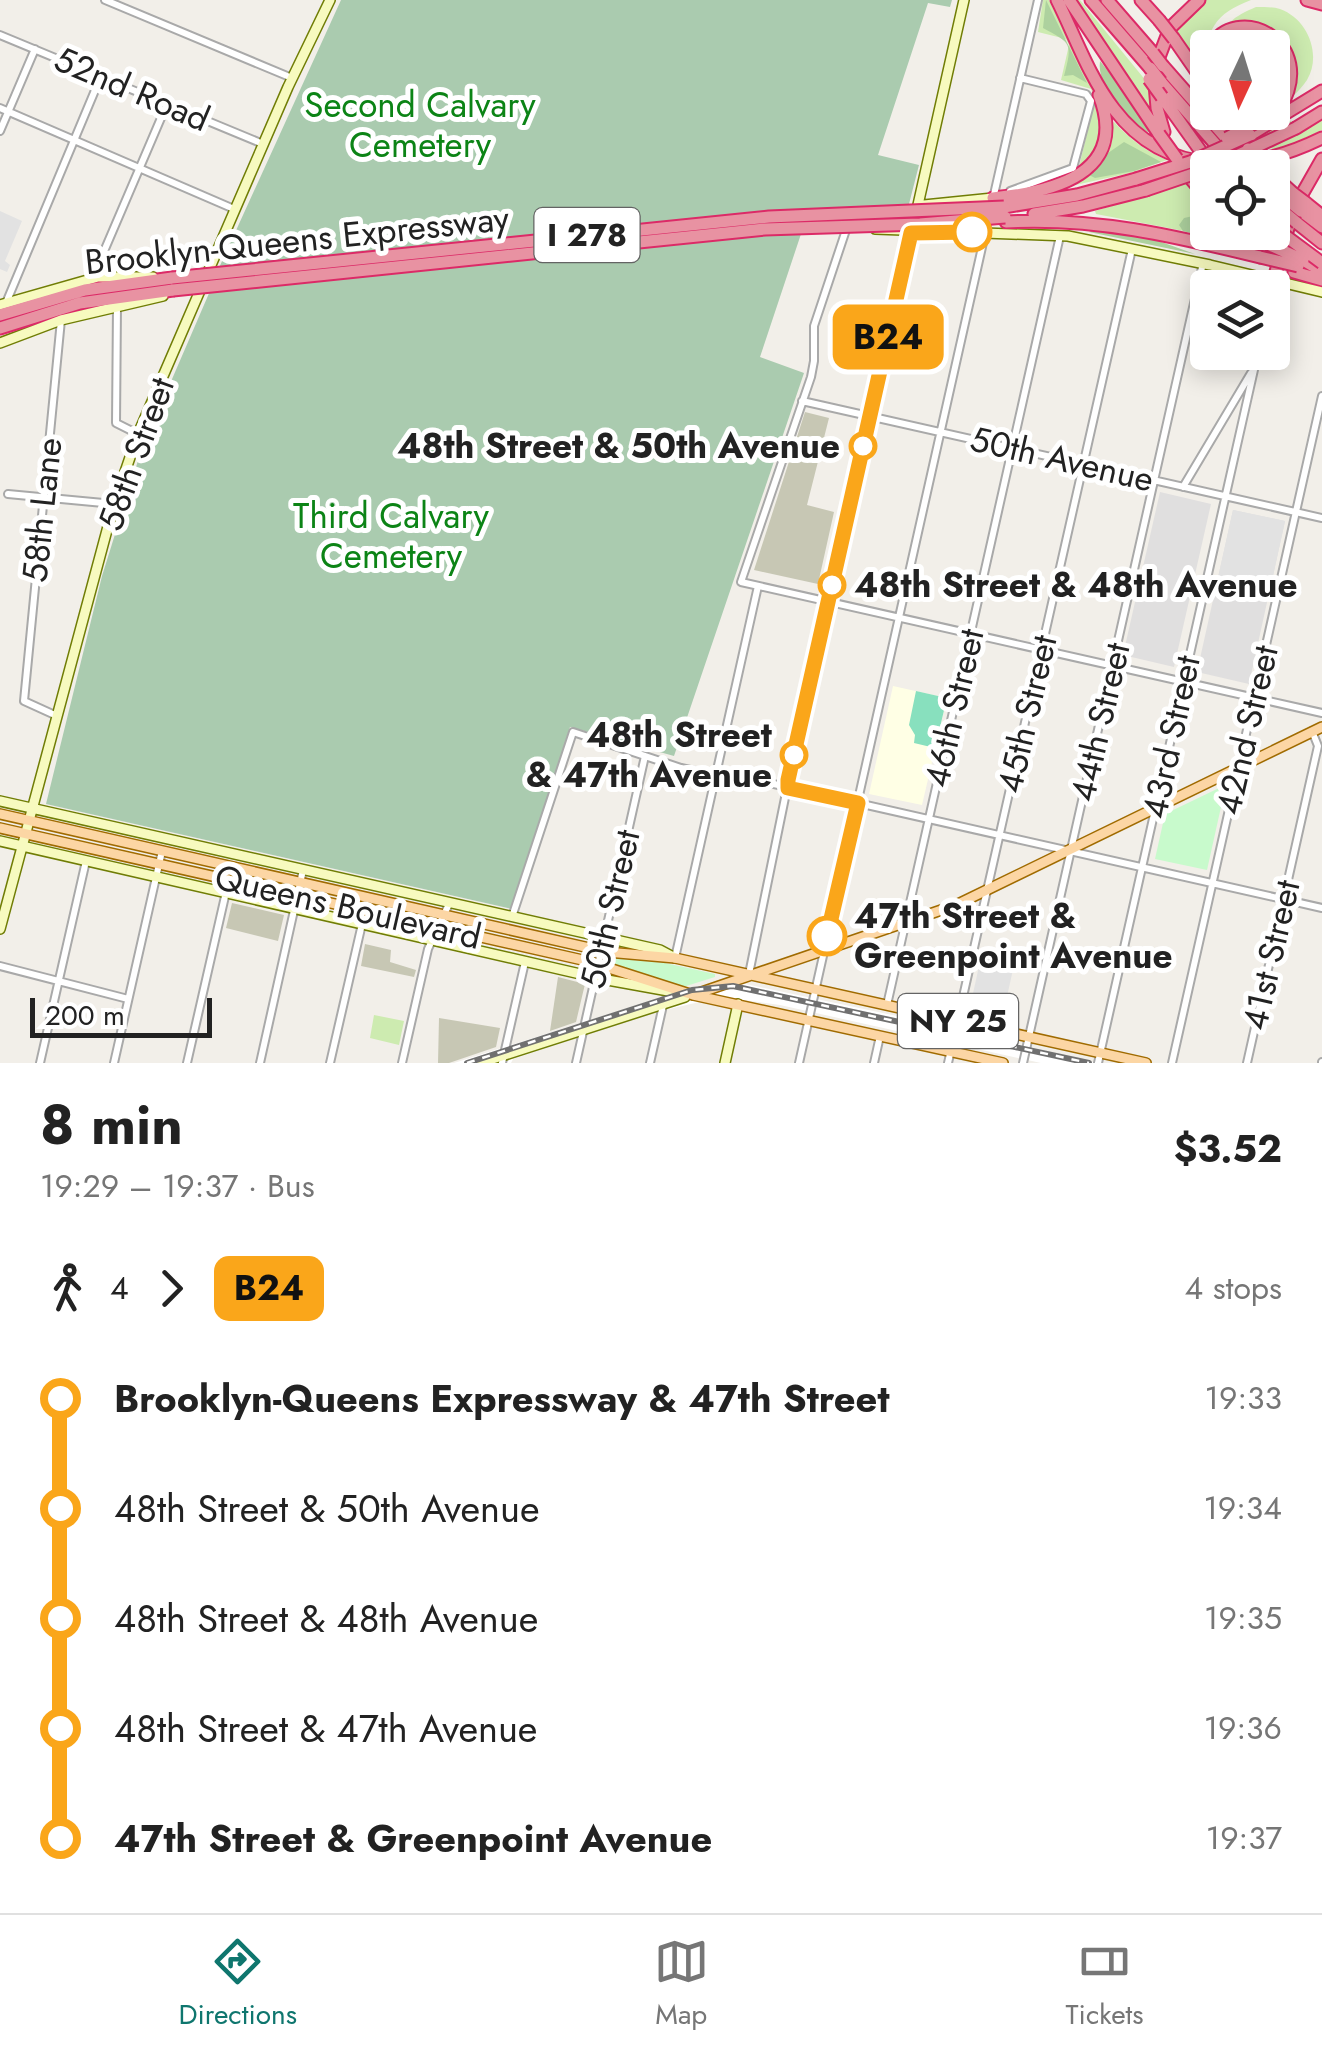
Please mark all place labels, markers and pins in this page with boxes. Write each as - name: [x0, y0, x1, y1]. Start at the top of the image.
- unlabelled marker: [953, 213, 991, 251]
- place label: 48th Street & 50th Avenue: [397, 421, 840, 471]
- marker: 48th Street & 50th Avenue: [850, 433, 876, 459]
- place label: 48th Street & 48th Avenue: [854, 560, 1298, 610]
- marker: 48th Street & 48th Avenue: [819, 572, 845, 598]
- place label: 48th Street & 47th Avenue: [526, 710, 772, 800]
- marker: 48th Street & 47th Avenue: [781, 742, 807, 768]
- place label: 47th Street & Greenpoint Avenue: [854, 891, 1173, 981]
- marker: 47th Street & Greenpoint Avenue: [808, 917, 846, 955]

